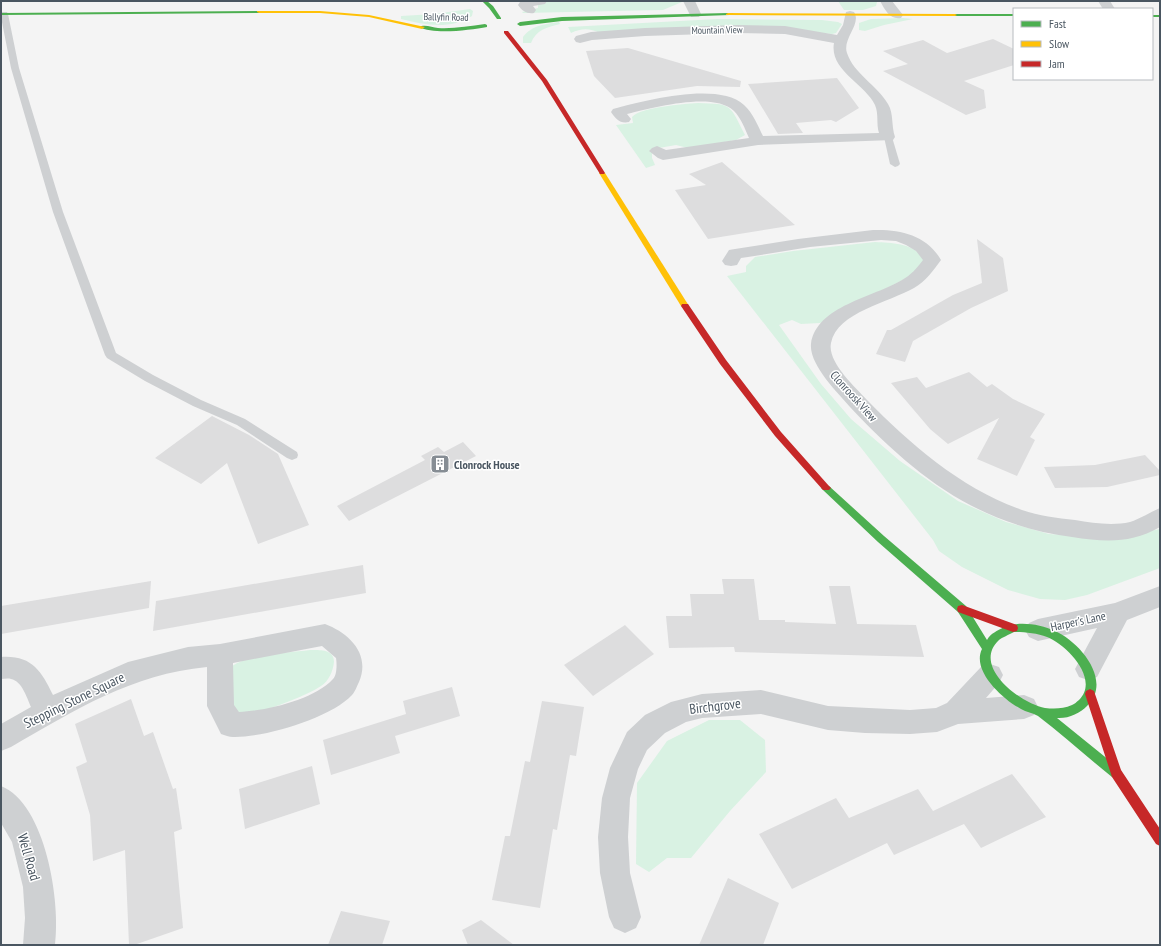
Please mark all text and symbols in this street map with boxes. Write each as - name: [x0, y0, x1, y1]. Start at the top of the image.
- legend: [1013, 8, 1153, 80]
- street label: Ballyfin Road: [423, 10, 469, 24]
- text: Fast: [1049, 16, 1067, 31]
- street label: Mountain View: [691, 23, 743, 37]
- text: Slow: [1049, 36, 1070, 51]
- text: Jam: [1048, 56, 1065, 71]
- street label: Clonroosk View: [827, 368, 881, 425]
- building icon: Clonrock House: [429, 453, 451, 475]
- place label: Clonrock House: [454, 457, 520, 472]
- street label: Harper's Lane: [1049, 608, 1107, 634]
- street label: Stepping Stone Square: [21, 668, 128, 732]
- street label: Birchgrove: [688, 694, 742, 718]
- street label: Well Road: [14, 831, 44, 883]

